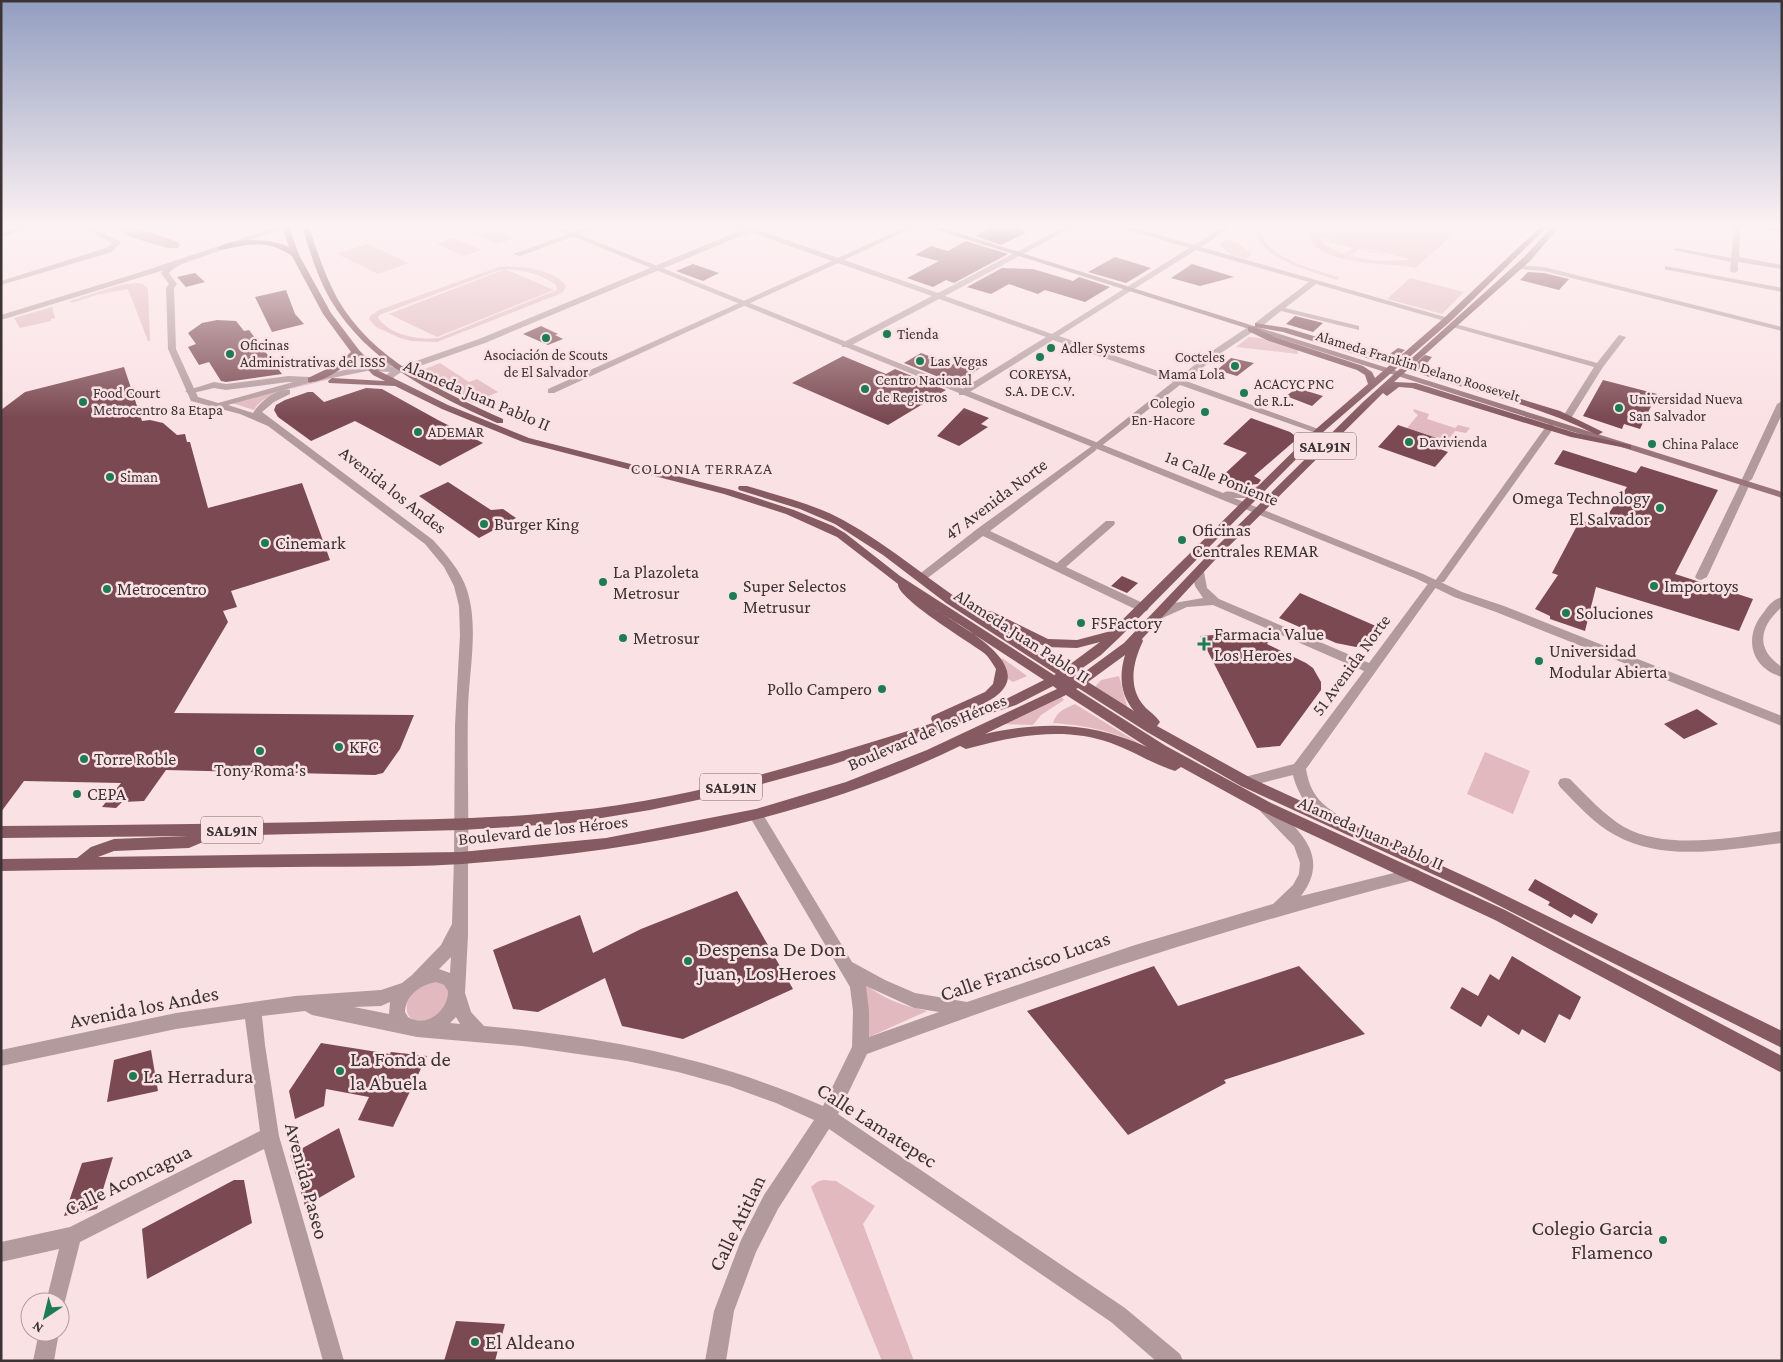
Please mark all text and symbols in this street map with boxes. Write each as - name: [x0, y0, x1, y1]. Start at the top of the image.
- place label: Tienda: [897, 326, 939, 342]
- street label: Alameda Franklin Delano Roosevelt: [1314, 327, 1523, 405]
- marker: Tienda: [881, 328, 893, 340]
- marker: Asociación de Scouts de El Salvador: [540, 332, 552, 344]
- place label: Oficinas Administrativas del ISSS: [240, 337, 385, 370]
- place label: Adler Systems: [1061, 340, 1145, 357]
- marker: Adler Systems: [1045, 342, 1057, 354]
- place label: Asociación de Scouts de El Salvador: [484, 347, 608, 380]
- marker: Oficinas Administrativas del ISSS: [224, 348, 236, 360]
- place label: Cocteles Mama Lola: [1158, 349, 1225, 382]
- marker: COREYSA, S.A. DE C.V.: [1034, 351, 1046, 363]
- place label: Las Vegas: [930, 353, 988, 370]
- street label: Alameda Juan Pablo II: [401, 355, 553, 435]
- marker: Las Vegas: [914, 355, 926, 367]
- marker: Cocteles Mama Lola: [1229, 360, 1241, 372]
- place label: COREYSA, S.A. DE C.V.: [1005, 366, 1075, 399]
- place label: Centro Nacional de Registros: [875, 372, 972, 406]
- place label: ACACYC PNC de R.L.: [1254, 376, 1334, 409]
- marker: Centro Nacional de Registros: [859, 383, 871, 395]
- place label: Food Court Metrocentro 8a Etapa: [93, 385, 223, 419]
- marker: ACACYC PNC de R.L.: [1238, 387, 1250, 399]
- place label: Universidad Nueva San Salvador: [1629, 391, 1743, 424]
- place label: Colegio En-Hacore: [1131, 395, 1195, 428]
- marker: Food Court Metrocentro 8a Etapa: [77, 396, 89, 408]
- marker: Universidad Nueva San Salvador: [1613, 402, 1625, 414]
- marker: Colegio En-Hacore: [1199, 406, 1211, 418]
- place label: ADEMAR: [428, 424, 485, 440]
- marker: ADEMAR: [412, 426, 424, 438]
- road number: SAL91N: [1294, 432, 1356, 460]
- place label: Davivienda: [1419, 434, 1487, 450]
- marker: Davivienda: [1403, 436, 1415, 448]
- place label: China Palace: [1662, 436, 1739, 452]
- marker: China Palace: [1646, 438, 1658, 450]
- street label: Avenida los Andes: [336, 442, 450, 538]
- street label: 1a Calle Poniente: [1162, 446, 1282, 510]
- street label: 47 Avenida Norte: [941, 454, 1051, 544]
- district label: COLONIA TERRAZA: [631, 460, 773, 477]
- place label: Siman: [120, 469, 158, 485]
- marker: Siman: [104, 471, 116, 483]
- place label: Omega Technology El Salvador: [1512, 488, 1651, 529]
- marker: Omega Technology El Salvador: [1654, 502, 1666, 514]
- place label: Burger King: [494, 514, 579, 534]
- marker: Burger King: [478, 518, 490, 530]
- place label: Oficinas Centrales REMAR: [1192, 520, 1319, 561]
- place label: Cinemark: [275, 533, 346, 553]
- marker: Oficinas Centrales REMAR: [1176, 534, 1188, 546]
- marker: Cinemark: [259, 537, 271, 549]
- place label: La Plazoleta Metrosur: [613, 562, 699, 603]
- marker: La Plazoleta Metrosur: [597, 576, 609, 588]
- place label: Super Selectos Metrusur: [743, 576, 846, 617]
- place label: Importoys: [1664, 576, 1739, 596]
- place label: Metrocentro: [117, 579, 207, 599]
- marker: Importoys: [1648, 580, 1660, 592]
- marker: Metrocentro: [101, 583, 113, 595]
- street label: Alameda Juan Pablo II: [951, 585, 1093, 687]
- marker: Super Selectos Metrusur: [727, 590, 739, 602]
- place label: Soluciones: [1576, 603, 1653, 623]
- marker: Soluciones: [1560, 607, 1572, 619]
- street label: 51 Avenida Norte: [1308, 611, 1394, 719]
- place label: F5Factory: [1091, 613, 1163, 633]
- marker: F5Factory: [1075, 617, 1087, 629]
- place label: Farmacia Value Los Heroes: [1214, 624, 1324, 665]
- place label: Metrosur: [633, 628, 700, 648]
- marker: Metrosur: [617, 632, 629, 644]
- marker: Farmacia Value Los Heroes: [1198, 638, 1210, 650]
- place label: Universidad Modular Abierta: [1549, 641, 1667, 682]
- marker: Universidad Modular Abierta: [1533, 655, 1545, 667]
- place label: Pollo Campero: [767, 679, 872, 699]
- marker: Pollo Campero: [876, 683, 888, 695]
- street label: Boulevard de los Héroes: [844, 689, 1010, 775]
- place label: KFC: [349, 737, 379, 757]
- marker: KFC: [333, 741, 345, 753]
- marker: Tony Roma's: [254, 745, 266, 757]
- place label: Torre Roble: [94, 749, 176, 769]
- marker: Torre Roble: [78, 753, 90, 765]
- place label: Tony Roma's: [214, 760, 306, 780]
- road number: SAL91N: [700, 774, 762, 800]
- place label: CEPA: [87, 784, 127, 804]
- marker: CEPA: [71, 788, 83, 800]
- street label: Alameda Juan Pablo II: [1295, 792, 1447, 874]
- street label: Boulevard de los Héroes: [457, 811, 629, 849]
- road number: SAL91N: [201, 816, 263, 844]
- street label: Calle Francisco Lucas: [937, 926, 1113, 1006]
- place label: Despensa De Don Juan, Los Heroes: [696, 937, 846, 985]
- marker: Despensa De Don Juan, Los Heroes: [682, 955, 694, 967]
- street label: Avenida los Andes: [67, 981, 221, 1033]
- place label: La Fonda de la Abuela: [350, 1047, 451, 1095]
- place label: La Herradura: [143, 1064, 254, 1088]
- marker: La Fonda de la Abuela: [334, 1065, 346, 1077]
- marker: La Herradura: [127, 1070, 139, 1082]
- street label: Calle Lamatepec: [813, 1077, 942, 1173]
- street label: Avenida Paseo: [280, 1120, 334, 1242]
- street label: Calle Aconcagua: [61, 1139, 195, 1221]
- street label: Calle Atitlan: [703, 1171, 771, 1275]
- place label: Colegio Garcia Flamenco: [1532, 1216, 1653, 1264]
- marker: Colegio Garcia Flamenco: [1657, 1234, 1669, 1246]
- north arrow: [20, 1292, 70, 1342]
- text: N: [29, 1318, 46, 1337]
- place label: El Aldeano: [485, 1330, 575, 1354]
- marker: El Aldeano: [469, 1336, 481, 1348]

